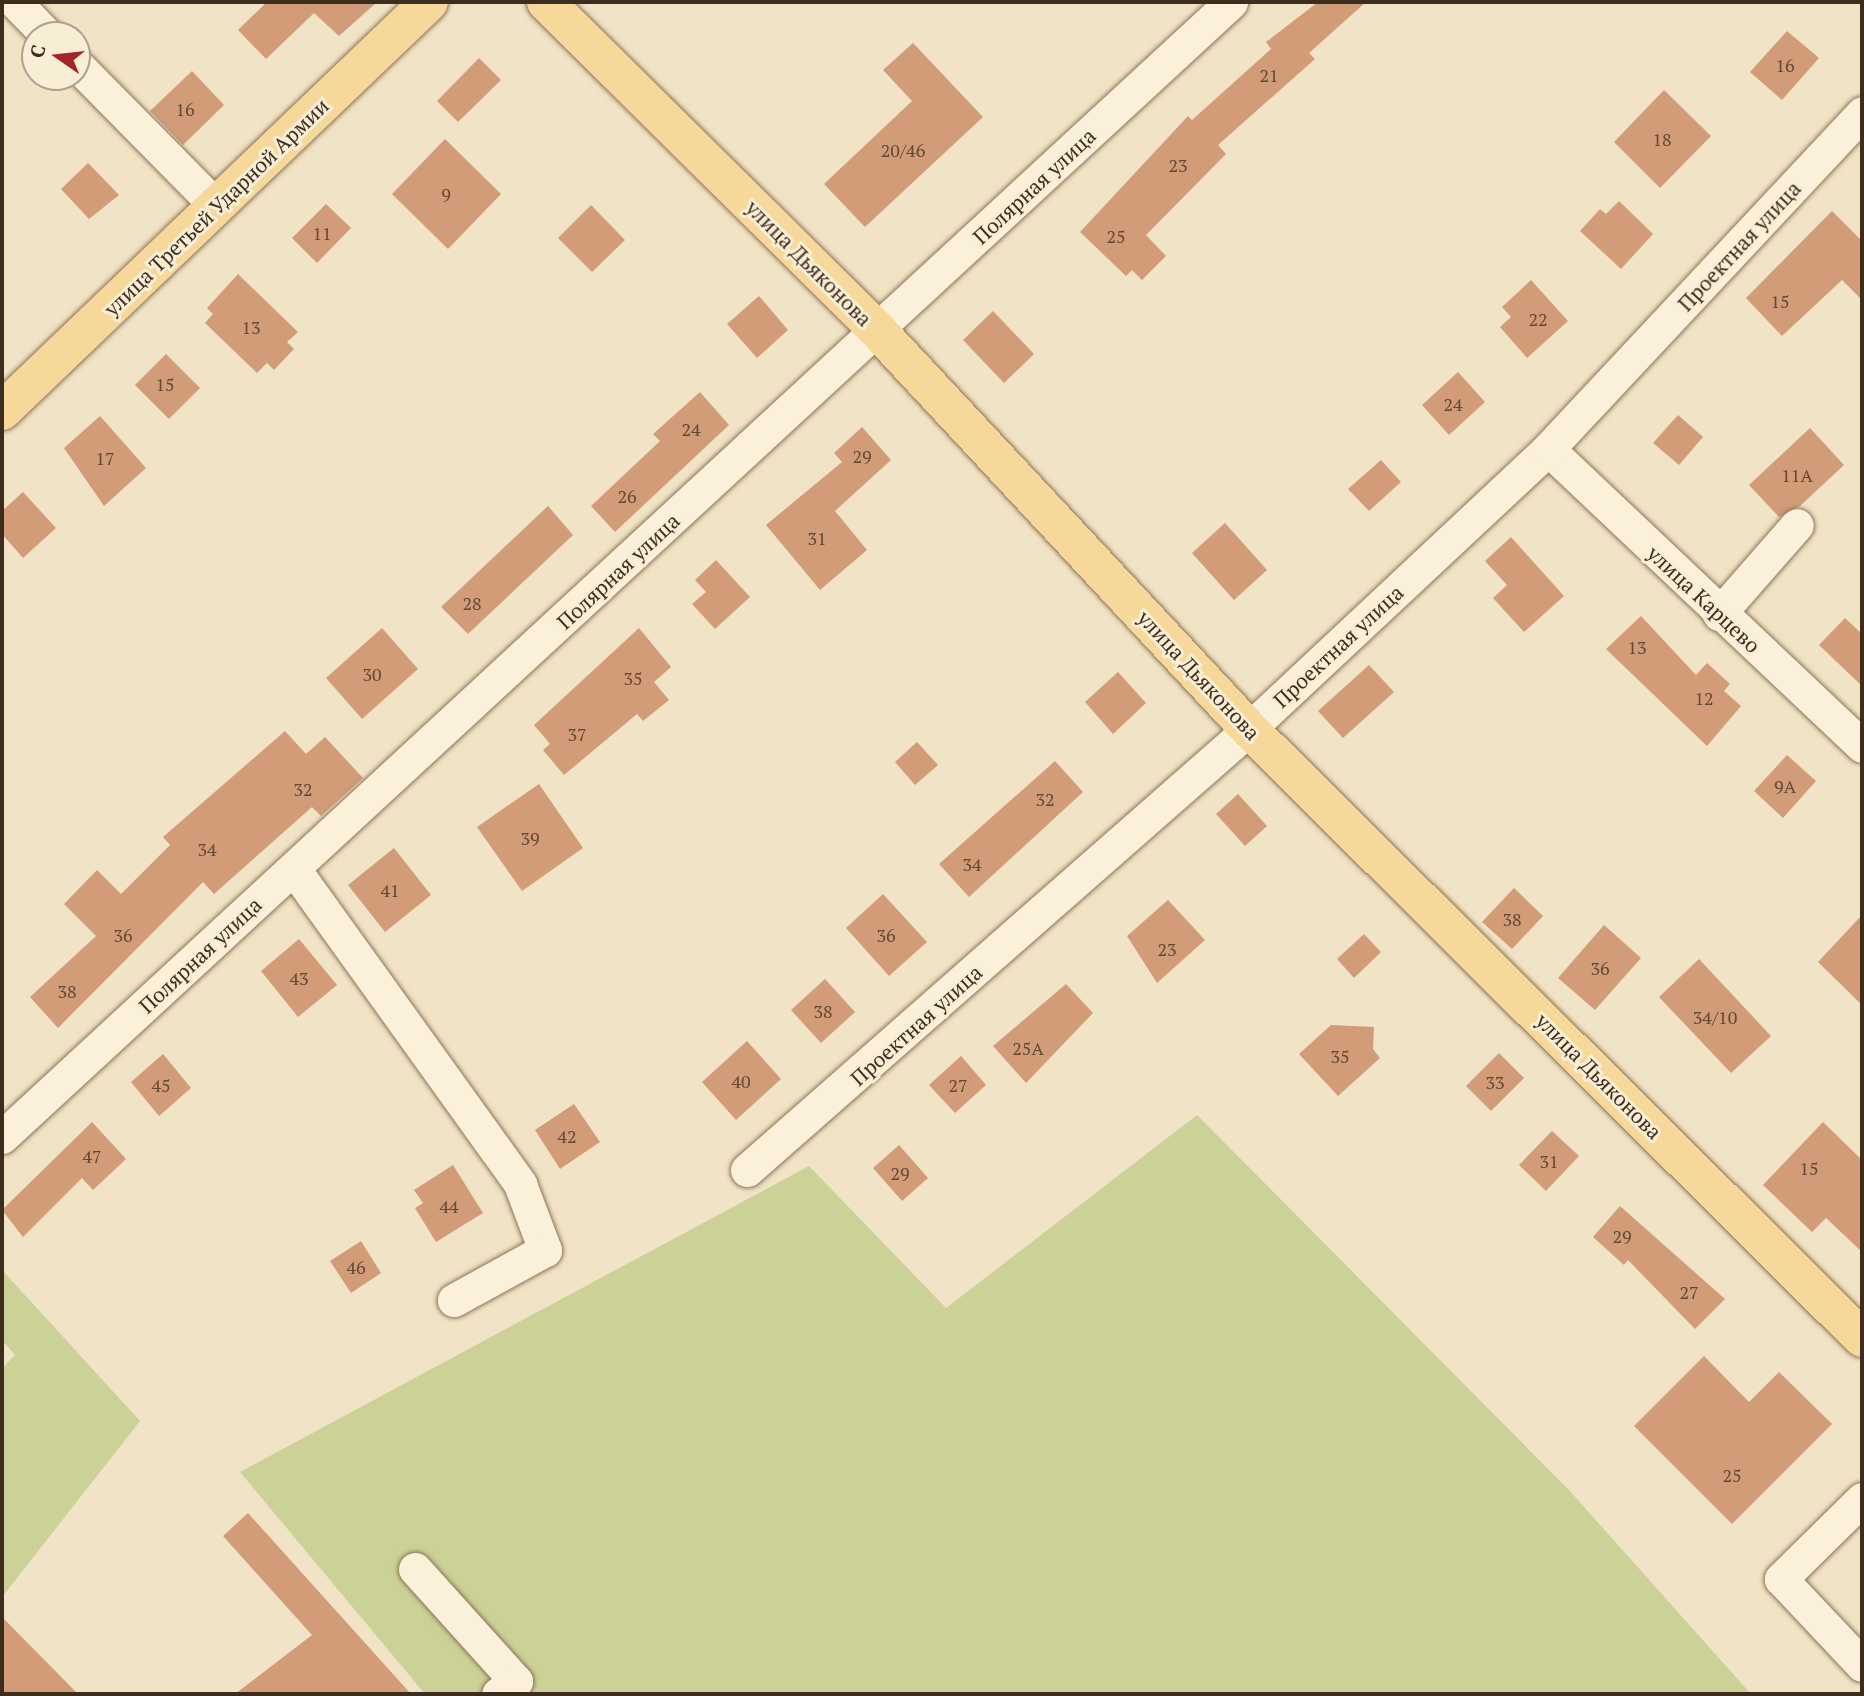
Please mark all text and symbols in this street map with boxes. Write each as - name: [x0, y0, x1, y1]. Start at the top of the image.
- north arrow: [21, 21, 91, 91]
- text: С: [23, 42, 51, 60]
- house number: 16: [1775, 54, 1795, 76]
- house number: 21: [1259, 64, 1279, 86]
- street label: улица Третьей Ударной Армии: [98, 93, 334, 321]
- house number: 16: [175, 98, 195, 120]
- street label: Полярная улица: [968, 123, 1100, 249]
- house number: 18: [1652, 128, 1672, 150]
- house number: 20/46: [881, 139, 925, 161]
- house number: 23: [1168, 154, 1188, 176]
- street label: Проектная улица: [1672, 176, 1806, 316]
- house number: 9: [441, 183, 451, 205]
- street label: улица Дьяконова: [741, 195, 877, 331]
- house number: 11: [312, 222, 332, 244]
- house number: 25: [1106, 225, 1126, 247]
- house number: 15: [1770, 290, 1790, 312]
- house number: 22: [1528, 308, 1548, 330]
- house number: 13: [241, 316, 261, 338]
- house number: 15: [155, 373, 175, 395]
- house number: 24: [1443, 393, 1463, 415]
- house number: 24: [681, 418, 701, 440]
- house number: 29: [852, 445, 872, 467]
- house number: 17: [95, 447, 115, 469]
- house number: 11А: [1781, 464, 1813, 486]
- house number: 26: [617, 485, 637, 507]
- street label: Полярная улица: [552, 508, 684, 634]
- house number: 31: [807, 527, 827, 549]
- street label: улица Карцево: [1642, 540, 1766, 658]
- street label: Проектная улица: [1268, 579, 1408, 713]
- house number: 28: [462, 592, 482, 614]
- street label: улица Дьяконова: [1133, 605, 1265, 745]
- house number: 13: [1627, 636, 1647, 658]
- house number: 30: [362, 663, 382, 685]
- house number: 35: [623, 667, 643, 689]
- house number: 12: [1694, 687, 1714, 709]
- house number: 37: [567, 723, 587, 745]
- house number: 9А: [1774, 775, 1796, 797]
- house number: 32: [293, 778, 313, 800]
- house number: 32: [1035, 788, 1055, 810]
- house number: 39: [520, 827, 540, 849]
- house number: 34: [197, 838, 217, 860]
- house number: 34: [962, 853, 982, 875]
- house number: 41: [380, 879, 400, 901]
- street label: Полярная улица: [134, 892, 266, 1018]
- house number: 38: [1502, 908, 1522, 930]
- house number: 36: [113, 924, 133, 946]
- house number: 36: [876, 924, 896, 946]
- house number: 23: [1157, 938, 1177, 960]
- house number: 36: [1590, 957, 1610, 979]
- street label: Проектная улица: [845, 959, 987, 1091]
- house number: 43: [289, 967, 309, 989]
- house number: 38: [57, 980, 77, 1002]
- house number: 38: [813, 1000, 833, 1022]
- house number: 34/10: [1693, 1006, 1737, 1028]
- street label: улица Дьяконова: [1531, 1008, 1667, 1144]
- house number: 25А: [1012, 1037, 1044, 1059]
- house number: 35: [1330, 1045, 1350, 1067]
- house number: 40: [731, 1070, 751, 1092]
- house number: 33: [1485, 1071, 1505, 1093]
- house number: 45: [151, 1074, 171, 1096]
- house number: 27: [948, 1074, 968, 1096]
- house number: 42: [557, 1125, 577, 1147]
- house number: 47: [82, 1145, 102, 1167]
- house number: 31: [1539, 1150, 1559, 1172]
- house number: 15: [1799, 1157, 1819, 1179]
- house number: 29: [890, 1162, 910, 1184]
- house number: 44: [439, 1195, 459, 1217]
- house number: 29: [1612, 1225, 1632, 1247]
- house number: 46: [346, 1256, 366, 1278]
- house number: 27: [1679, 1281, 1699, 1303]
- house number: 25: [1722, 1464, 1742, 1486]

